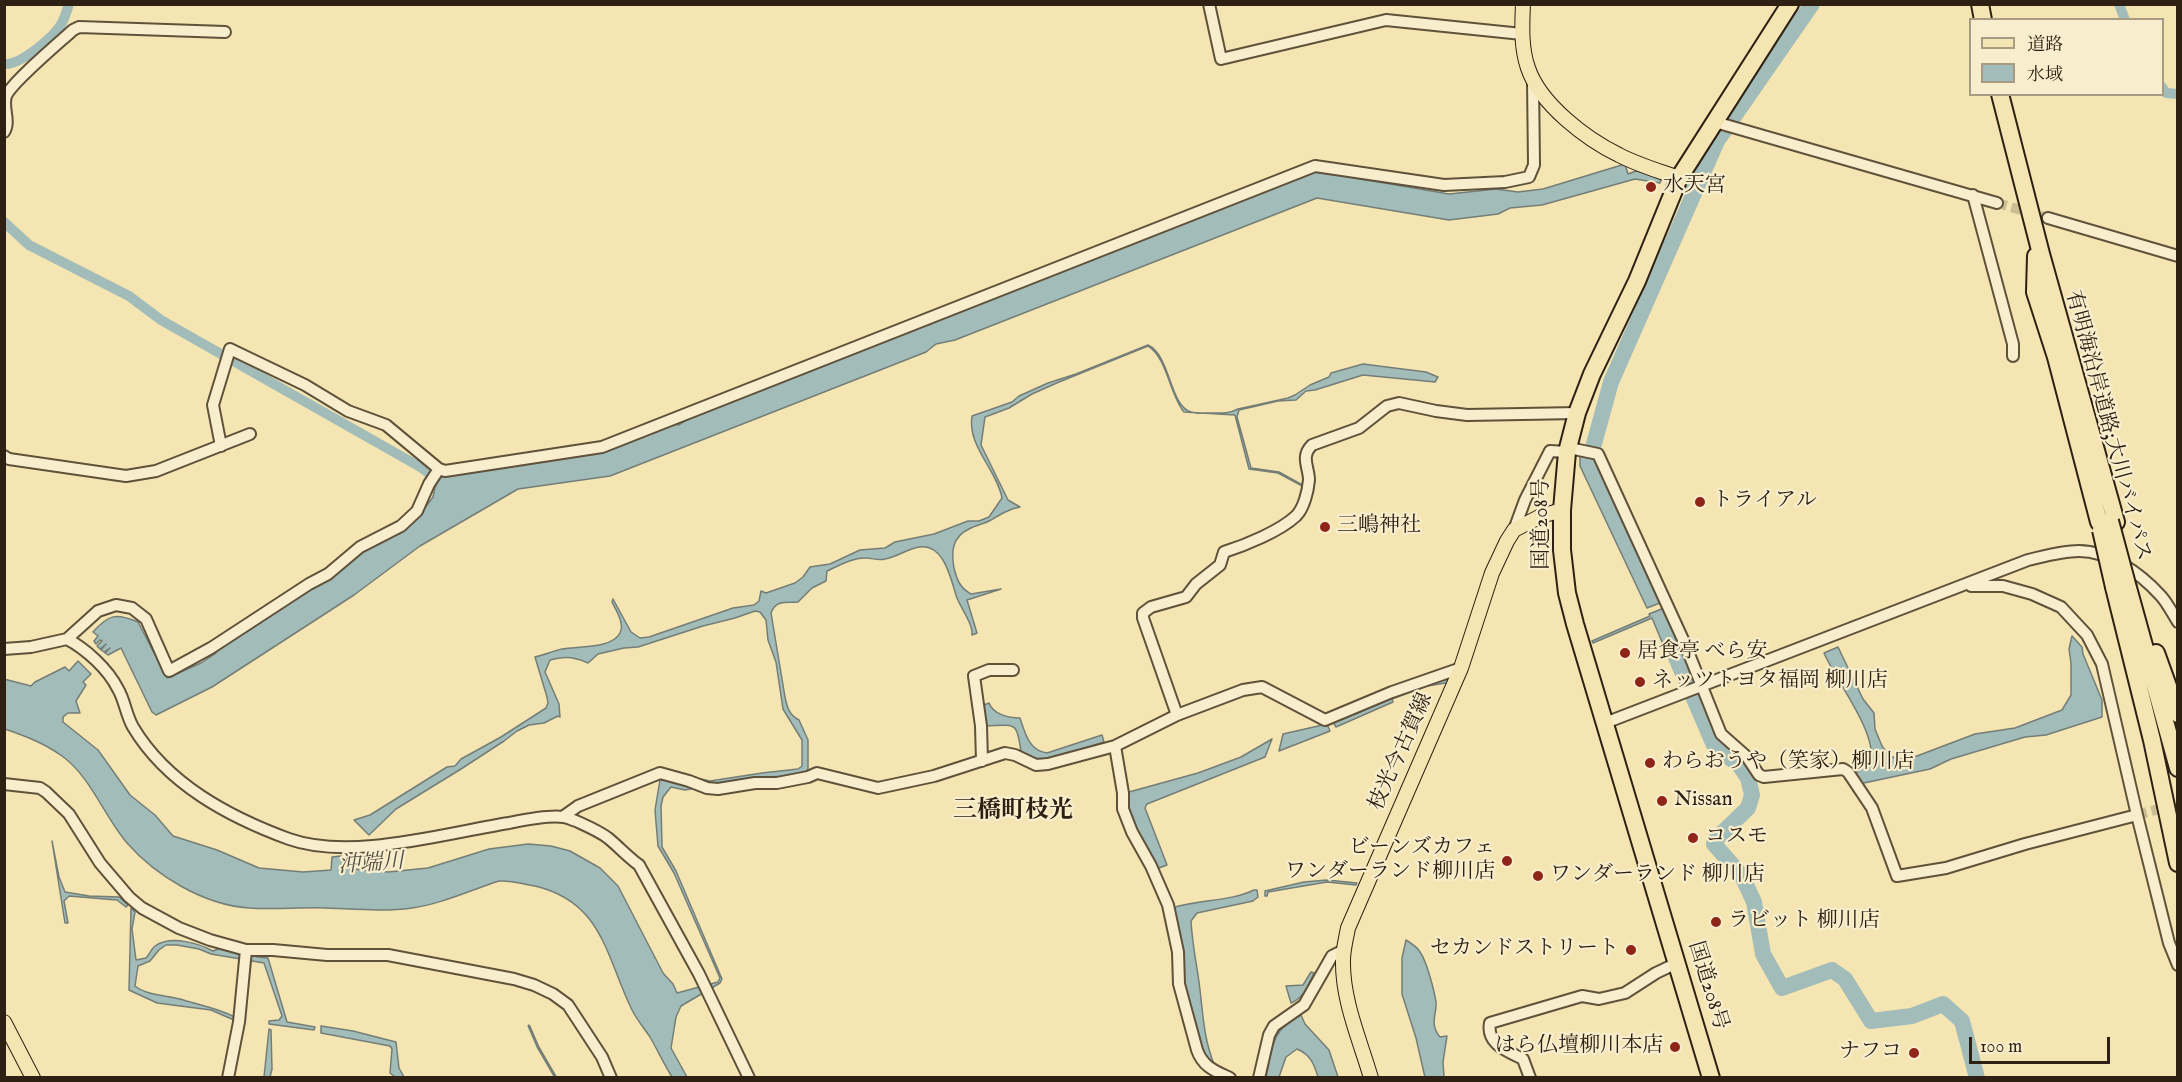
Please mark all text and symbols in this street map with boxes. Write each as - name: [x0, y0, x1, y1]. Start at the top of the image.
- legend: [1969, 18, 2164, 96]
- text: 道路: [2027, 34, 2063, 57]
- text: 水域: [2027, 64, 2063, 87]
- place label: 水天宮: [1663, 174, 1726, 200]
- marker: 水天宮: [1644, 180, 1658, 194]
- street label: 有明海沿岸道路;大川バイパス: [2059, 288, 2155, 564]
- street label: 国道208号: [1530, 478, 1556, 570]
- place label: トライアル: [1712, 489, 1817, 515]
- marker: トライアル: [1693, 495, 1707, 509]
- place label: 三嶋神社: [1337, 514, 1421, 540]
- marker: 三嶋神社: [1318, 520, 1332, 534]
- place label: 居食亭 べら安: [1637, 640, 1768, 666]
- marker: 居食亭 べら安: [1618, 646, 1632, 660]
- place label: ネッツトヨタ福岡 柳川店: [1652, 669, 1888, 695]
- marker: ネッツトヨタ福岡 柳川店: [1633, 675, 1647, 689]
- street label: 枝光今古賀線: [1365, 689, 1439, 815]
- place label: わらおうや（笑家）柳川店: [1662, 750, 1914, 776]
- marker: わらおうや（笑家）柳川店: [1643, 756, 1657, 770]
- place label: Nissan: [1674, 788, 1733, 814]
- marker: Nissan: [1655, 794, 1669, 808]
- district label: 三橋町枝光: [953, 798, 1073, 826]
- place label: コスモ: [1705, 825, 1768, 851]
- marker: コスモ: [1686, 831, 1700, 845]
- place label: ビーンズカフェ ワンダーランド柳川店: [1285, 836, 1495, 886]
- water label: 沖端川: [337, 850, 405, 880]
- marker: ビーンズカフェ ワンダーランド柳川店: [1500, 854, 1514, 868]
- place label: ワンダーランド 柳川店: [1550, 863, 1765, 889]
- marker: ワンダーランド 柳川店: [1531, 869, 1545, 883]
- place label: ラビット 柳川店: [1728, 909, 1880, 935]
- marker: ラビット 柳川店: [1709, 915, 1723, 929]
- place label: セカンドストリート: [1430, 937, 1619, 963]
- street label: 国道208号: [1682, 939, 1732, 1033]
- marker: セカンドストリート: [1624, 943, 1638, 957]
- scale bar: [1972, 1025, 2113, 1063]
- place label: はら仏壇柳川本店: [1495, 1034, 1663, 1060]
- text: 100 m: [1980, 1036, 2022, 1059]
- marker: はら仏壇柳川本店: [1668, 1040, 1682, 1054]
- place label: ナフコ: [1839, 1040, 1902, 1066]
- marker: ナフコ: [1907, 1046, 1921, 1060]

